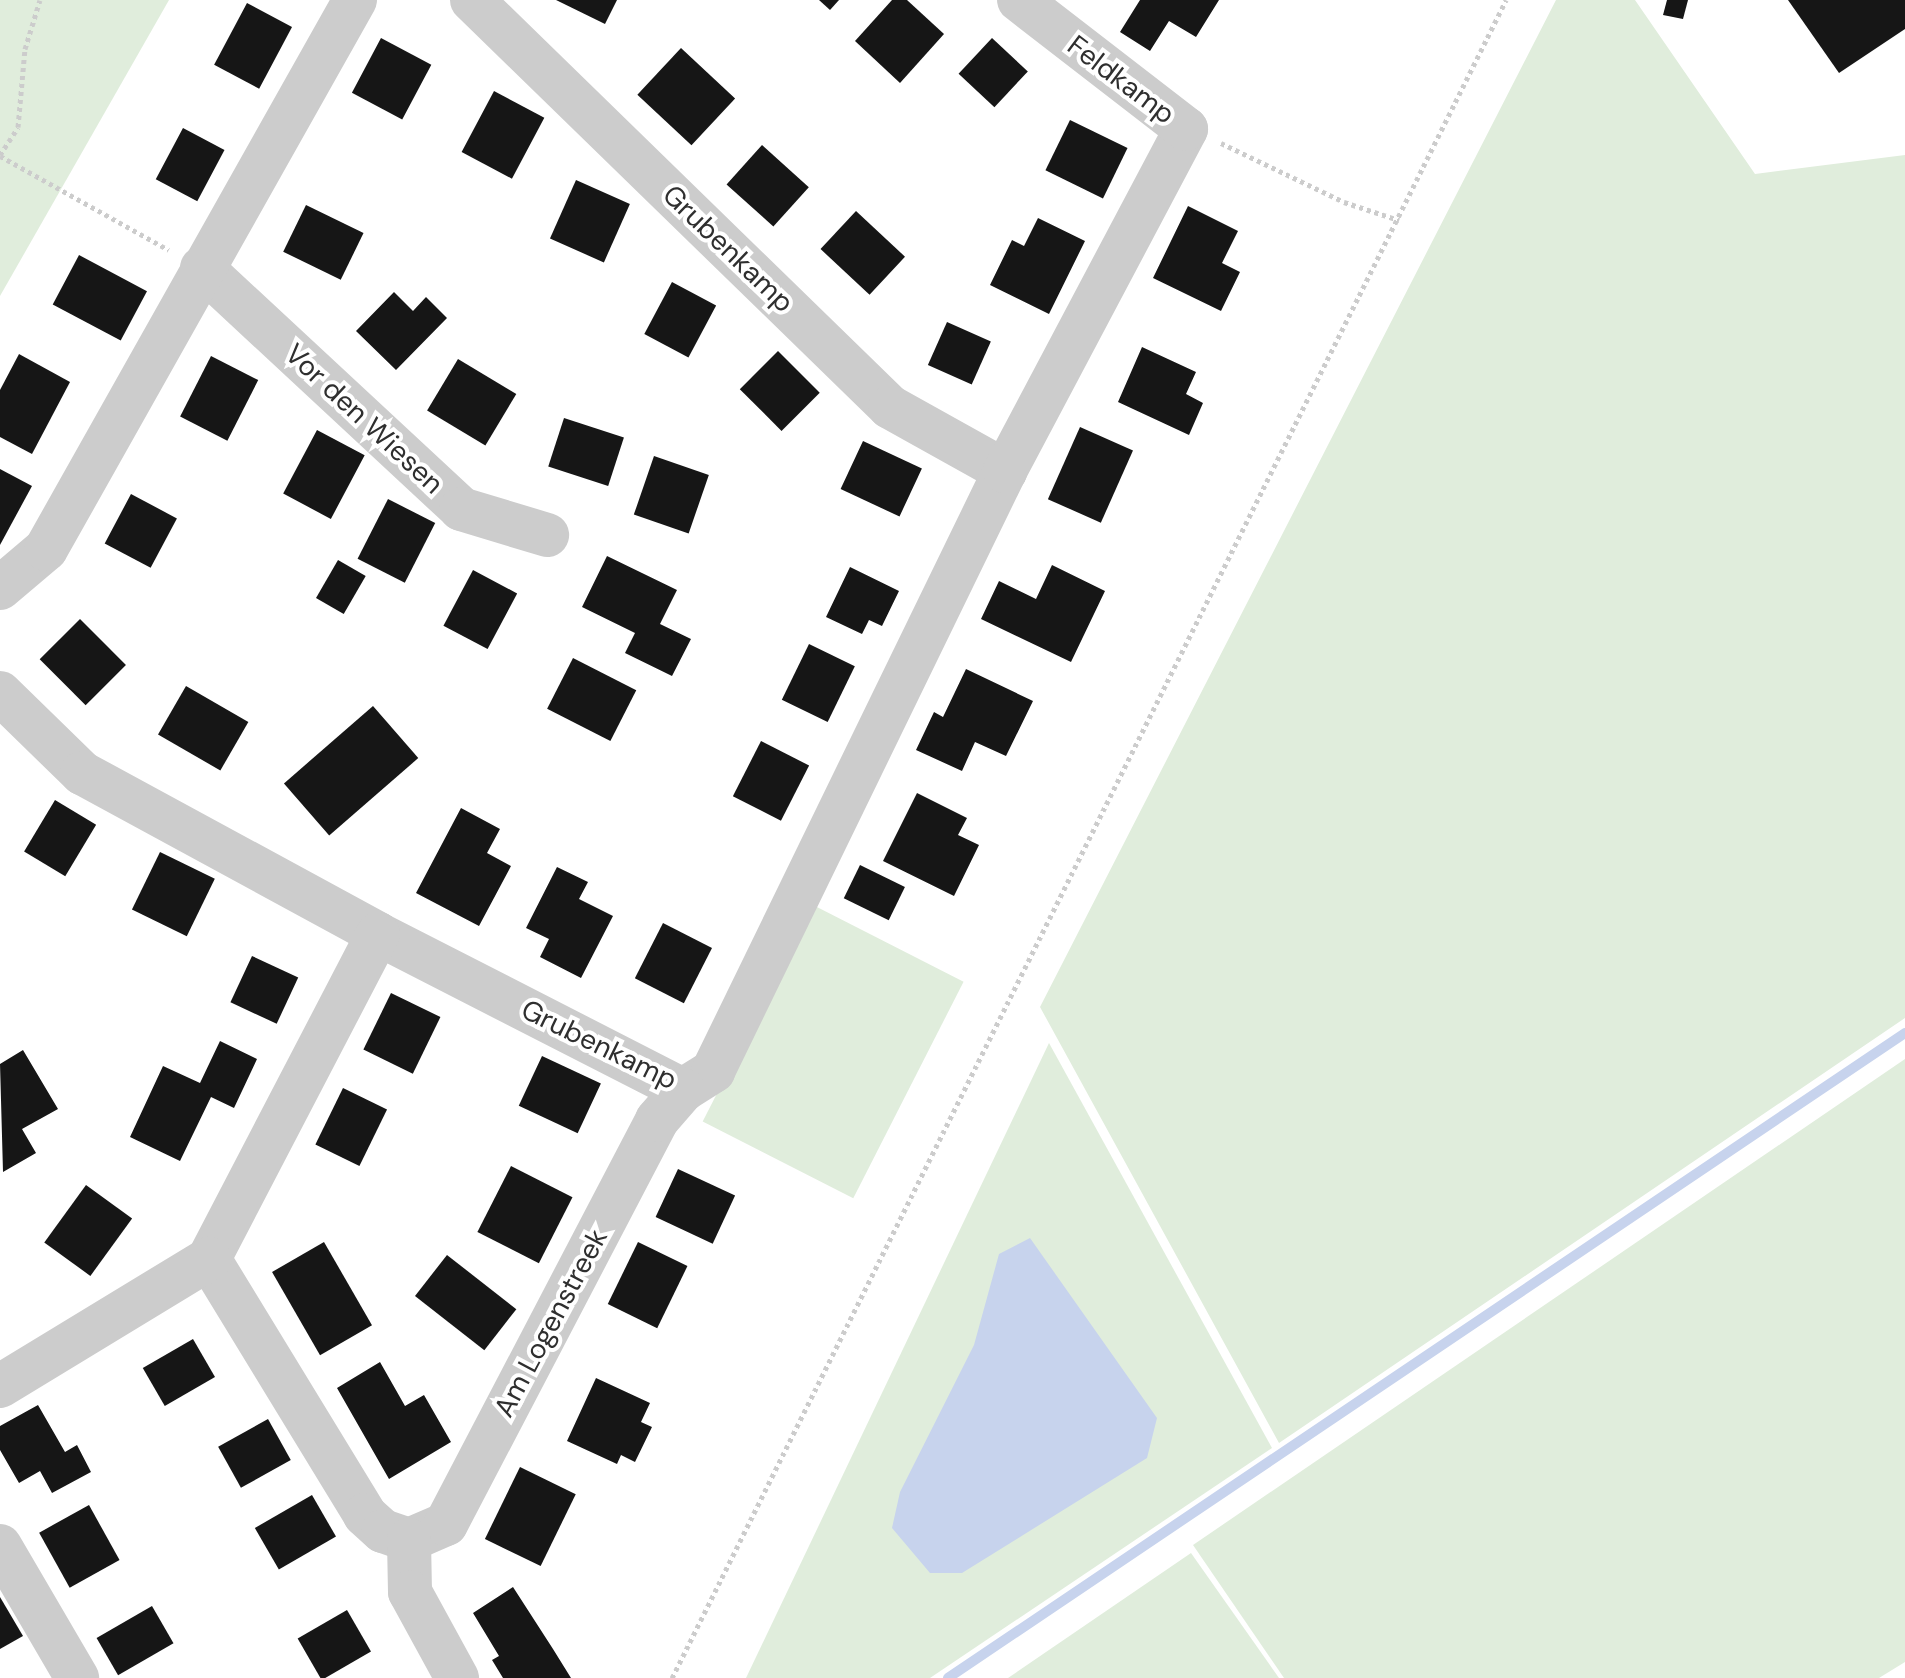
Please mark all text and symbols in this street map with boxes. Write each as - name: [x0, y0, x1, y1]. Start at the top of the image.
- street label: Feldkamp: [1061, 29, 1181, 131]
- street label: Grubenkamp: [656, 178, 800, 320]
- street label: Vor den Wiesen: [278, 337, 450, 501]
- street label: Grubenkamp: [516, 993, 682, 1097]
- street label: Am Logenstreek: [487, 1223, 615, 1423]

